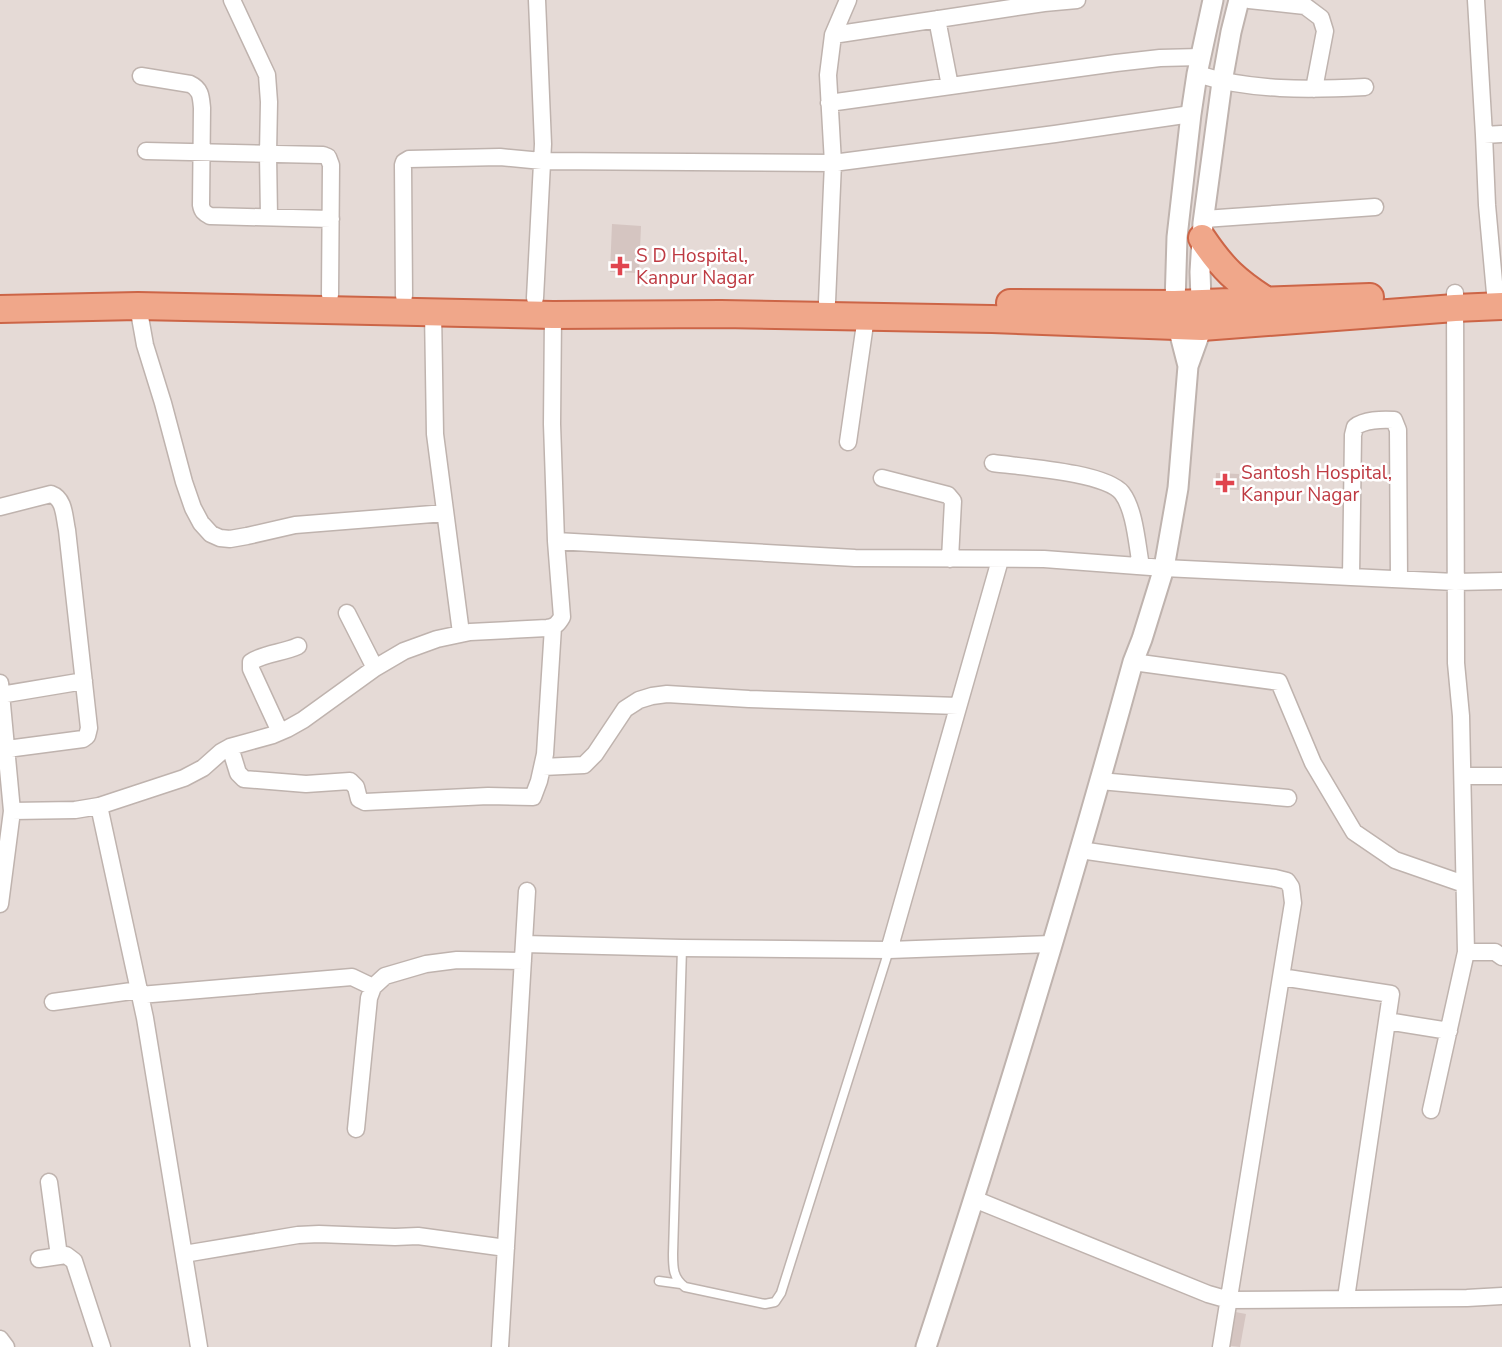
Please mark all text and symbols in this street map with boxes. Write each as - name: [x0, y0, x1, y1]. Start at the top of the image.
- place label: S D Hospital, Kanpur Nagar: [636, 243, 754, 291]
- marker: S D Hospital, Kanpur Nagar: [610, 256, 630, 276]
- place label: Santosh Hospital, Kanpur Nagar: [1241, 460, 1392, 508]
- marker: Santosh Hospital, Kanpur Nagar: [1215, 473, 1235, 493]

